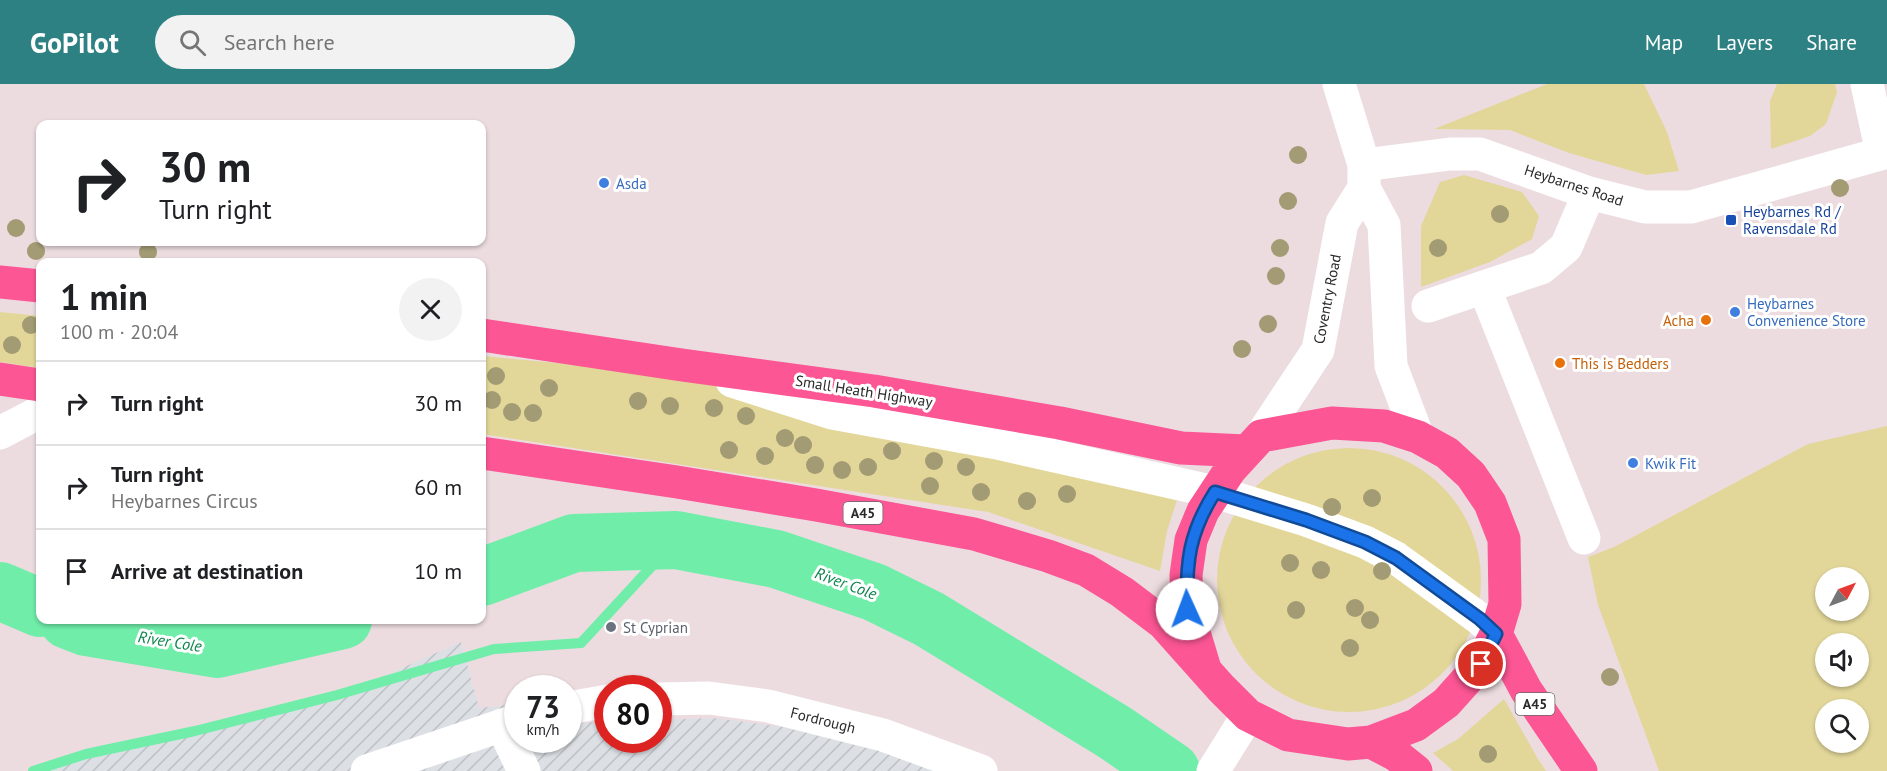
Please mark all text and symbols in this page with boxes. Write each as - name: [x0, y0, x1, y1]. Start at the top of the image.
- search box: [155, 15, 575, 69]
- text: GoPilot: [30, 24, 119, 61]
- icon: search: [176, 26, 209, 59]
- text: Search here: [224, 28, 335, 56]
- text: Map: [1645, 29, 1683, 56]
- text: Layers: [1716, 29, 1773, 56]
- text: Share: [1806, 29, 1857, 56]
- text: 30 m: [159, 139, 251, 194]
- icon: right: [60, 144, 138, 222]
- street label: Heybarnes Road: [1522, 160, 1626, 210]
- place label: Asda: [616, 174, 647, 193]
- marker: Asda: [597, 176, 611, 190]
- text: Turn right: [159, 192, 272, 226]
- place label: Heybarnes Rd / Ravensdale Rd: [1743, 202, 1841, 238]
- marker: Heybarnes Rd / Ravensdale Rd: [1724, 213, 1738, 227]
- street label: Coventry Road: [1309, 252, 1345, 346]
- text: 1 min: [60, 273, 148, 320]
- button: close: [399, 278, 462, 341]
- place label: Heybarnes Convenience Store: [1747, 294, 1866, 330]
- marker: Heybarnes Convenience Store: [1728, 305, 1742, 319]
- place label: Acha: [1663, 311, 1694, 330]
- marker: Acha: [1699, 313, 1713, 327]
- text: 100 m · 20:04: [60, 319, 178, 345]
- place label: This is Bedders: [1572, 354, 1669, 373]
- marker: This is Bedders: [1553, 356, 1567, 370]
- street label: Small Heath Highway: [794, 371, 934, 411]
- icon: right: [60, 387, 93, 420]
- text: Turn right: [111, 389, 203, 417]
- text: 30 m: [414, 389, 462, 417]
- place label: Kwik Fit: [1645, 454, 1696, 473]
- marker: Kwik Fit: [1626, 456, 1640, 470]
- text: Turn right: [111, 460, 203, 488]
- icon: right: [60, 471, 93, 504]
- text: 60 m: [414, 473, 462, 501]
- text: Heybarnes Circus: [111, 488, 258, 514]
- road number: A45: [844, 502, 882, 524]
- icon: arrive: [60, 555, 93, 588]
- text: Arrive at destination: [111, 557, 303, 585]
- text: 10 m: [414, 557, 462, 585]
- water label: River Cole: [812, 563, 880, 604]
- north arrow: [1815, 567, 1869, 621]
- map controls: [1815, 567, 1869, 753]
- position arrow: [1155, 577, 1219, 641]
- place label: St Cyprian: [623, 618, 688, 637]
- marker: St Cyprian: [604, 620, 618, 634]
- water label: River Cole: [137, 626, 204, 656]
- button: sound: [1815, 633, 1869, 687]
- pin: [1455, 638, 1506, 689]
- icon: arrive: [1464, 647, 1497, 680]
- speed limit sign: 80: [594, 675, 672, 753]
- text: 73: [526, 687, 560, 726]
- road number: A45: [1516, 693, 1555, 715]
- button: search: [1815, 699, 1869, 753]
- street label: Fordrough: [788, 703, 858, 737]
- text: km/h: [527, 720, 559, 739]

